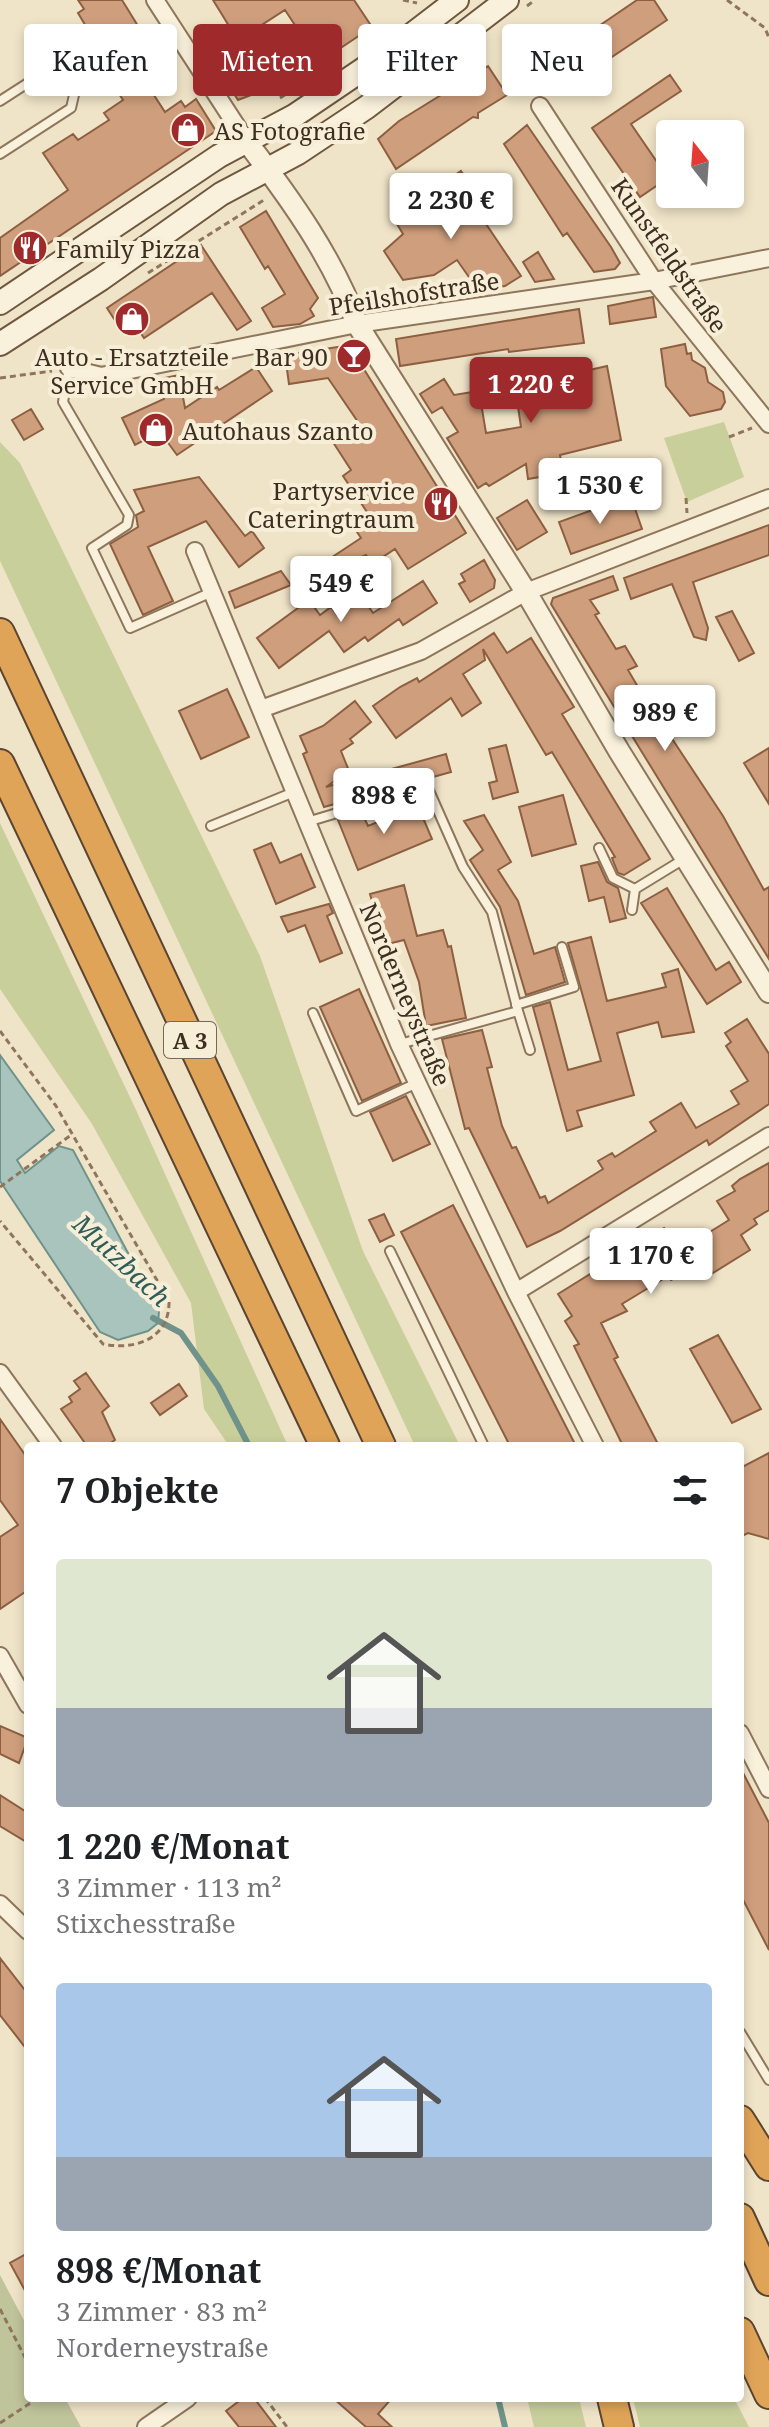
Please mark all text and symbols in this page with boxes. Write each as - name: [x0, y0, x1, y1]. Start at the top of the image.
- chip: Kaufen: [24, 24, 177, 96]
- chip: Mieten: [193, 24, 342, 96]
- chip: Filter: [358, 24, 486, 96]
- chip: Neu: [502, 24, 612, 96]
- shop icon: AS Fotografie: [169, 111, 207, 149]
- place label: AS Fotografie: [214, 114, 366, 147]
- north arrow: [656, 120, 744, 208]
- map controls: [656, 120, 744, 208]
- street label: Kunstfeldstraße: [604, 171, 736, 339]
- pin: 2 230 €: [377, 173, 525, 241]
- text: 2 230 €: [408, 181, 494, 217]
- restaurant icon: Family Pizza: [11, 229, 49, 267]
- place label: Family Pizza: [56, 232, 201, 265]
- street label: Pfeilshofstraße: [326, 263, 502, 323]
- shop icon: Auto - Ersatzteile Service GmbH: [113, 300, 151, 338]
- bar icon: Bar 90: [335, 337, 373, 375]
- place label: Auto - Ersatzteile Service GmbH: [35, 340, 229, 401]
- place label: Bar 90: [254, 340, 328, 373]
- pin: 1 220 €: [457, 357, 605, 425]
- text: 1 220 €: [488, 365, 574, 401]
- shop icon: Autohaus Szanto: [137, 411, 175, 449]
- place label: Autohaus Szanto: [182, 414, 374, 447]
- pin: 1 530 €: [526, 458, 674, 526]
- text: 1 530 €: [557, 466, 643, 502]
- place label: Partyservice Cateringtraum: [247, 474, 415, 535]
- restaurant icon: Partyservice Cateringtraum: [422, 485, 460, 523]
- pin: 549 €: [285, 556, 397, 624]
- text: 549 €: [308, 564, 374, 600]
- pin: 989 €: [609, 685, 721, 753]
- text: 989 €: [632, 693, 698, 729]
- pin: 898 €: [328, 768, 440, 836]
- text: 898 €: [351, 776, 417, 812]
- street label: Norderneystraße: [352, 897, 460, 1091]
- road number: A 3: [164, 1022, 216, 1058]
- water label: Mutzbach: [65, 1205, 179, 1315]
- pin: 1 170 €: [577, 1228, 725, 1296]
- text: 1 170 €: [608, 1236, 694, 1272]
- text: 7 Objekte: [56, 1467, 219, 1513]
- icon: filters: [668, 1468, 712, 1512]
- icon: home: [312, 1611, 456, 1755]
- text: 1 220 €/Monat: [56, 1823, 289, 1869]
- text: 3 Zimmer · 113 m²: [56, 1869, 282, 1905]
- text: Stixchesstraße: [56, 1905, 236, 1941]
- icon: home: [312, 2035, 456, 2179]
- text: 898 €/Monat: [56, 2247, 261, 2293]
- text: 3 Zimmer · 83 m²: [56, 2293, 267, 2329]
- text: Norderneystraße: [56, 2329, 269, 2365]

